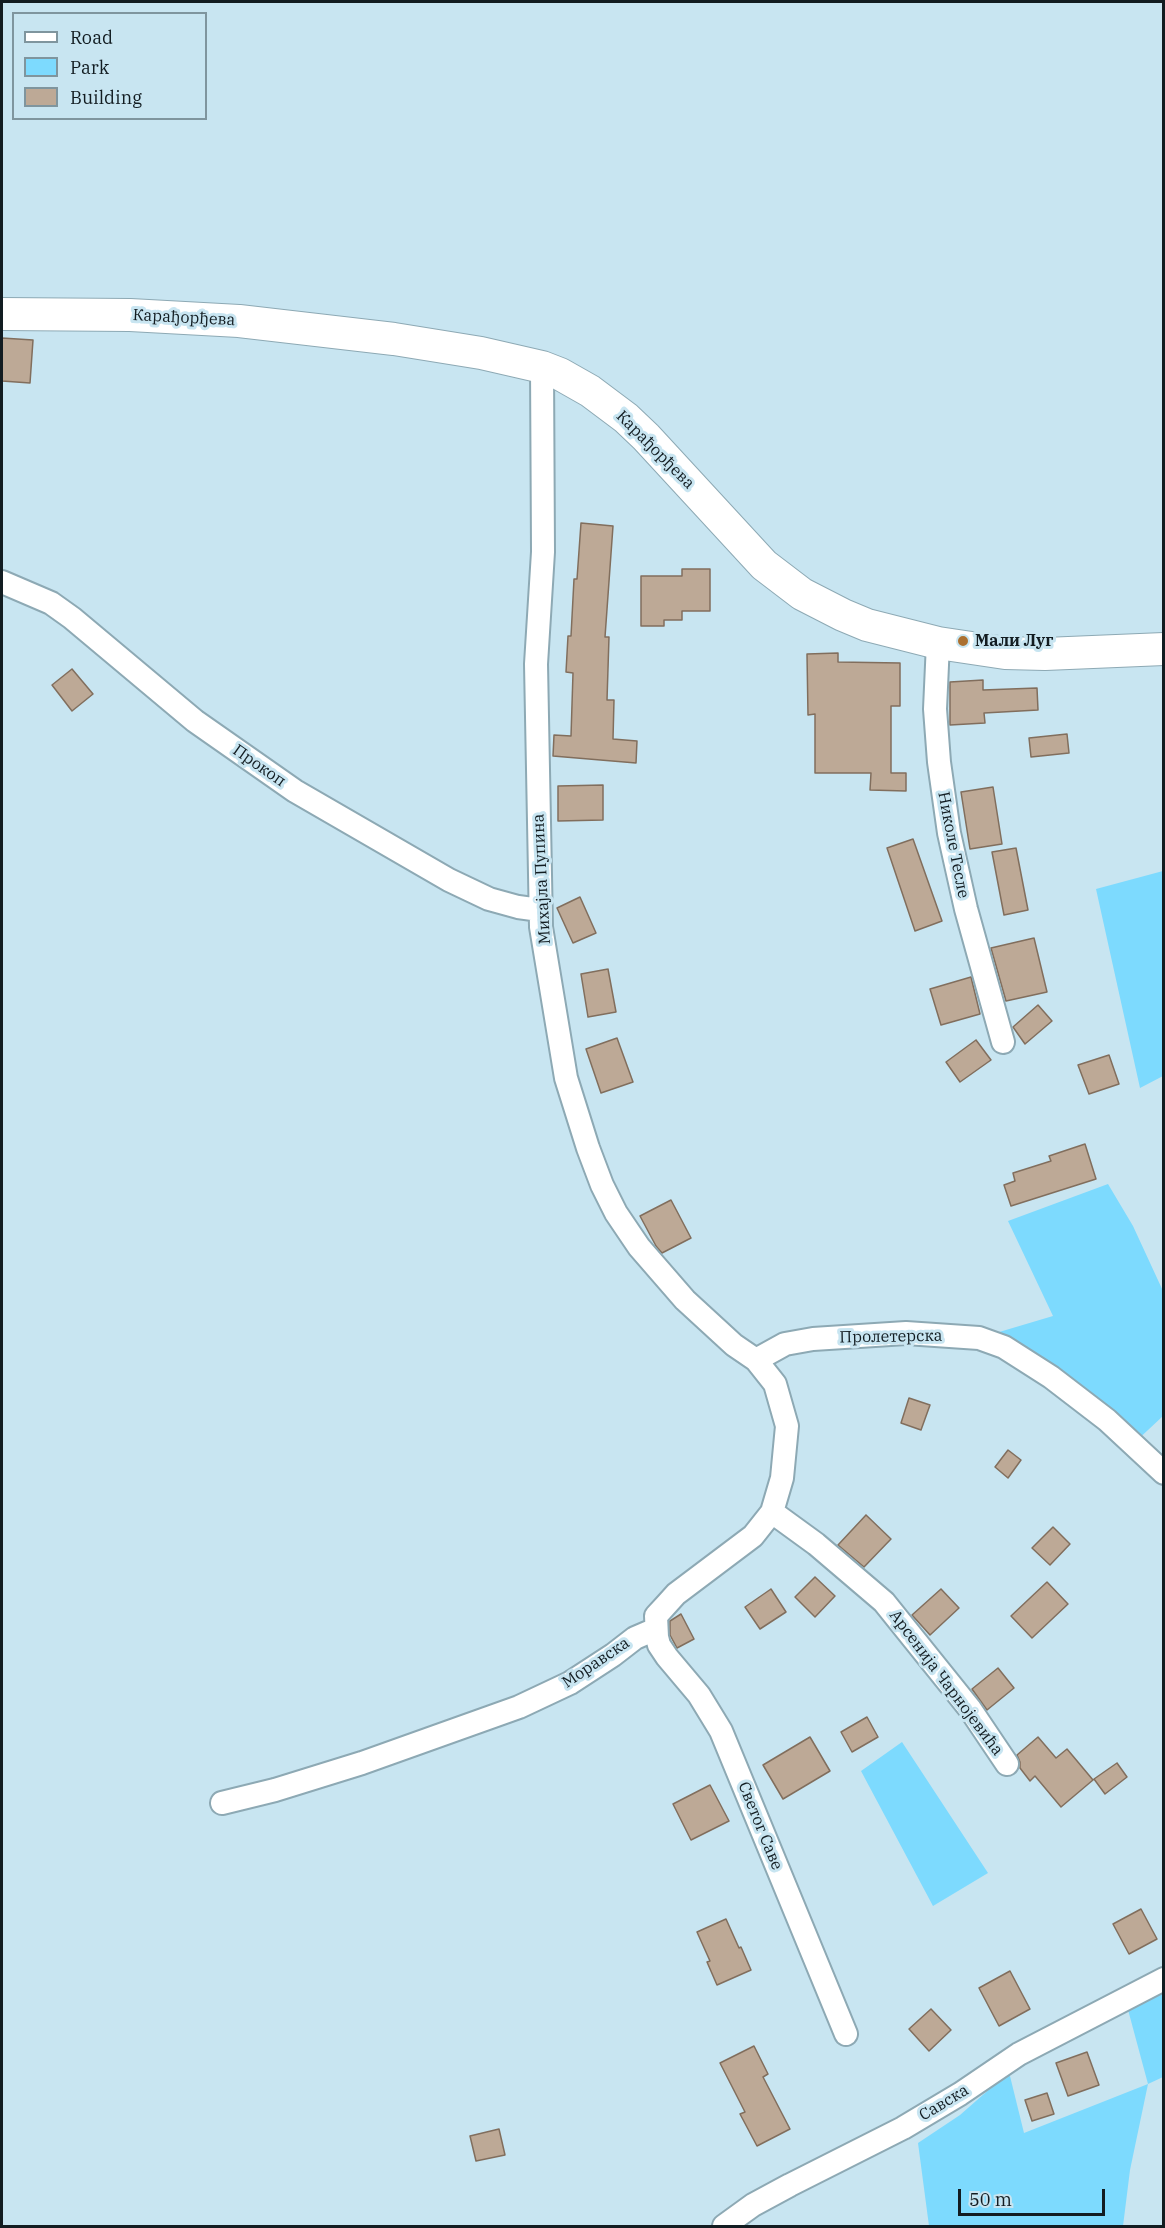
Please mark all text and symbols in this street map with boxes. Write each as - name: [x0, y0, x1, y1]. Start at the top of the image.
- legend: [12, 12, 207, 120]
- text: Road: [70, 26, 113, 49]
- text: Park: [70, 56, 109, 79]
- text: Building: [70, 86, 142, 109]
- street label: Карађорђева: [132, 306, 236, 330]
- street label: Карађорђева: [612, 407, 698, 493]
- place label: Мали Луг: [975, 631, 1053, 651]
- marker: Мали Луг: [956, 634, 970, 648]
- street label: Прокоп: [229, 741, 289, 791]
- street label: Николе Тесле: [933, 790, 973, 900]
- street label: Михајла Пупина: [529, 813, 555, 945]
- street label: Пролетерска: [839, 1327, 943, 1347]
- street label: Арсенија Чарнојевића: [885, 1606, 1007, 1760]
- street label: Моравска: [559, 1634, 633, 1692]
- street label: Светог Саве: [734, 1779, 786, 1873]
- street label: Савска: [916, 2081, 972, 2125]
- scale bar: [961, 2177, 1108, 2215]
- text: 50 m: [969, 2188, 1012, 2211]

